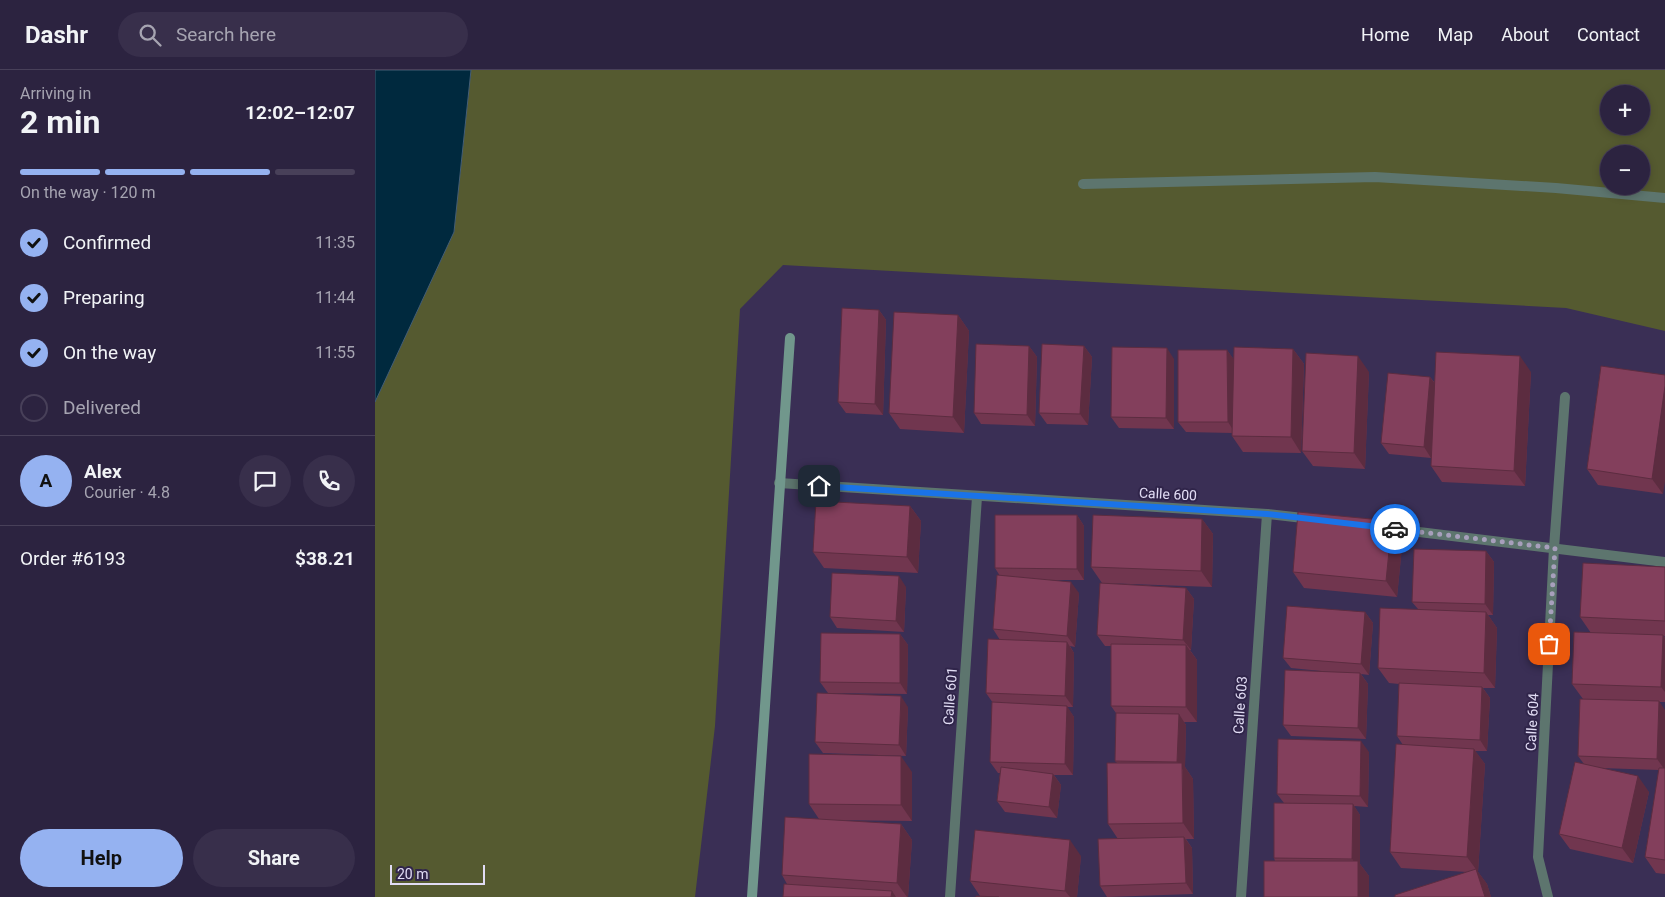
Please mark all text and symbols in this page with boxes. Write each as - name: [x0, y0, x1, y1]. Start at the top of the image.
- search box: [118, 12, 468, 57]
- text: Dashr: [25, 21, 88, 49]
- icon: search: [136, 21, 164, 49]
- text: Search here: [176, 23, 276, 46]
- text: Home: [1361, 24, 1410, 45]
- text: Map: [1438, 24, 1473, 45]
- text: About: [1501, 24, 1549, 45]
- text: Contact: [1577, 24, 1640, 45]
- text: Arriving in: [20, 84, 91, 103]
- map controls: [1600, 85, 1650, 195]
- button: +: [1600, 85, 1650, 135]
- text: 12:02–12:07: [245, 101, 355, 124]
- text: 2 min: [20, 103, 100, 141]
- button: −: [1600, 145, 1650, 195]
- text: On the way · 120 m: [20, 183, 156, 202]
- icon: check: [20, 229, 48, 257]
- text: Confirmed: [63, 231, 151, 254]
- text: 11:35: [315, 233, 355, 252]
- icon: check: [20, 284, 48, 312]
- text: Preparing: [63, 286, 145, 309]
- text: 11:44: [315, 288, 355, 307]
- icon: check: [20, 339, 48, 367]
- text: On the way: [63, 341, 156, 364]
- text: 11:55: [315, 343, 355, 362]
- text: Delivered: [63, 396, 141, 419]
- button: chat: [239, 455, 291, 507]
- button: phone: [303, 455, 355, 507]
- text: Alex: [84, 460, 122, 483]
- pin: [798, 465, 840, 507]
- text: A: [40, 469, 52, 492]
- icon: home: [805, 472, 833, 500]
- text: Courier · 4.8: [84, 483, 170, 502]
- street label: Calle 600: [1139, 484, 1198, 504]
- courier: [1370, 504, 1420, 554]
- icon: car: [1381, 515, 1409, 543]
- text: Order #6193: [20, 547, 126, 570]
- text: $38.21: [295, 547, 355, 570]
- pin: [1528, 623, 1570, 665]
- icon: bag: [1535, 630, 1563, 658]
- street label: Calle 601: [940, 666, 960, 726]
- street label: Calle 603: [1230, 675, 1250, 735]
- street label: Calle 604: [1522, 692, 1542, 751]
- button: Help: [20, 829, 183, 887]
- button: Share: [193, 829, 355, 887]
- scale bar: [390, 862, 485, 885]
- text: 20 m: [397, 866, 429, 882]

